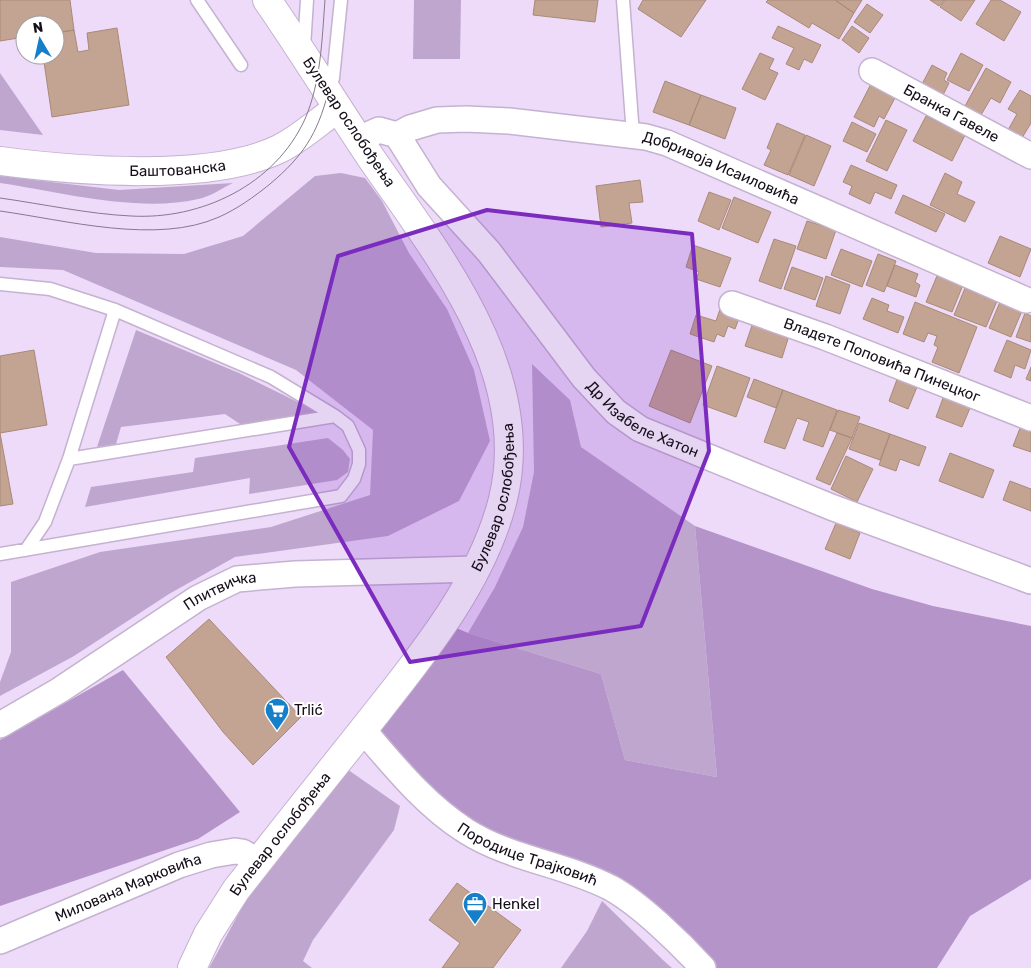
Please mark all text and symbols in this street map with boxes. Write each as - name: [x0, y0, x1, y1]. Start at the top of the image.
- north arrow: [15, 15, 65, 65]
- text: N: [32, 18, 44, 37]
- street label: Булевар ослобођења: [299, 54, 399, 190]
- street label: Бранка Гавеле: [900, 81, 1002, 146]
- street label: Добривоја Исаиловића: [641, 128, 802, 209]
- street label: Баштованска: [129, 156, 227, 180]
- street label: Владете Поповића Пинецког: [781, 314, 983, 406]
- street label: Др Изабеле Хатон: [583, 377, 702, 461]
- street label: Булевар ослобођења: [467, 422, 518, 574]
- street label: Плитвичка: [180, 568, 257, 614]
- supermarket icon: Trlić: [264, 697, 290, 731]
- place label: Trlić: [294, 701, 323, 719]
- street label: Булевар ослобођења: [226, 769, 335, 899]
- street label: Породице Трајковић: [454, 819, 601, 890]
- street label: Милована Марковића: [52, 850, 204, 926]
- office icon: Henkel: [462, 891, 488, 925]
- place label: Henkel: [492, 895, 540, 913]

